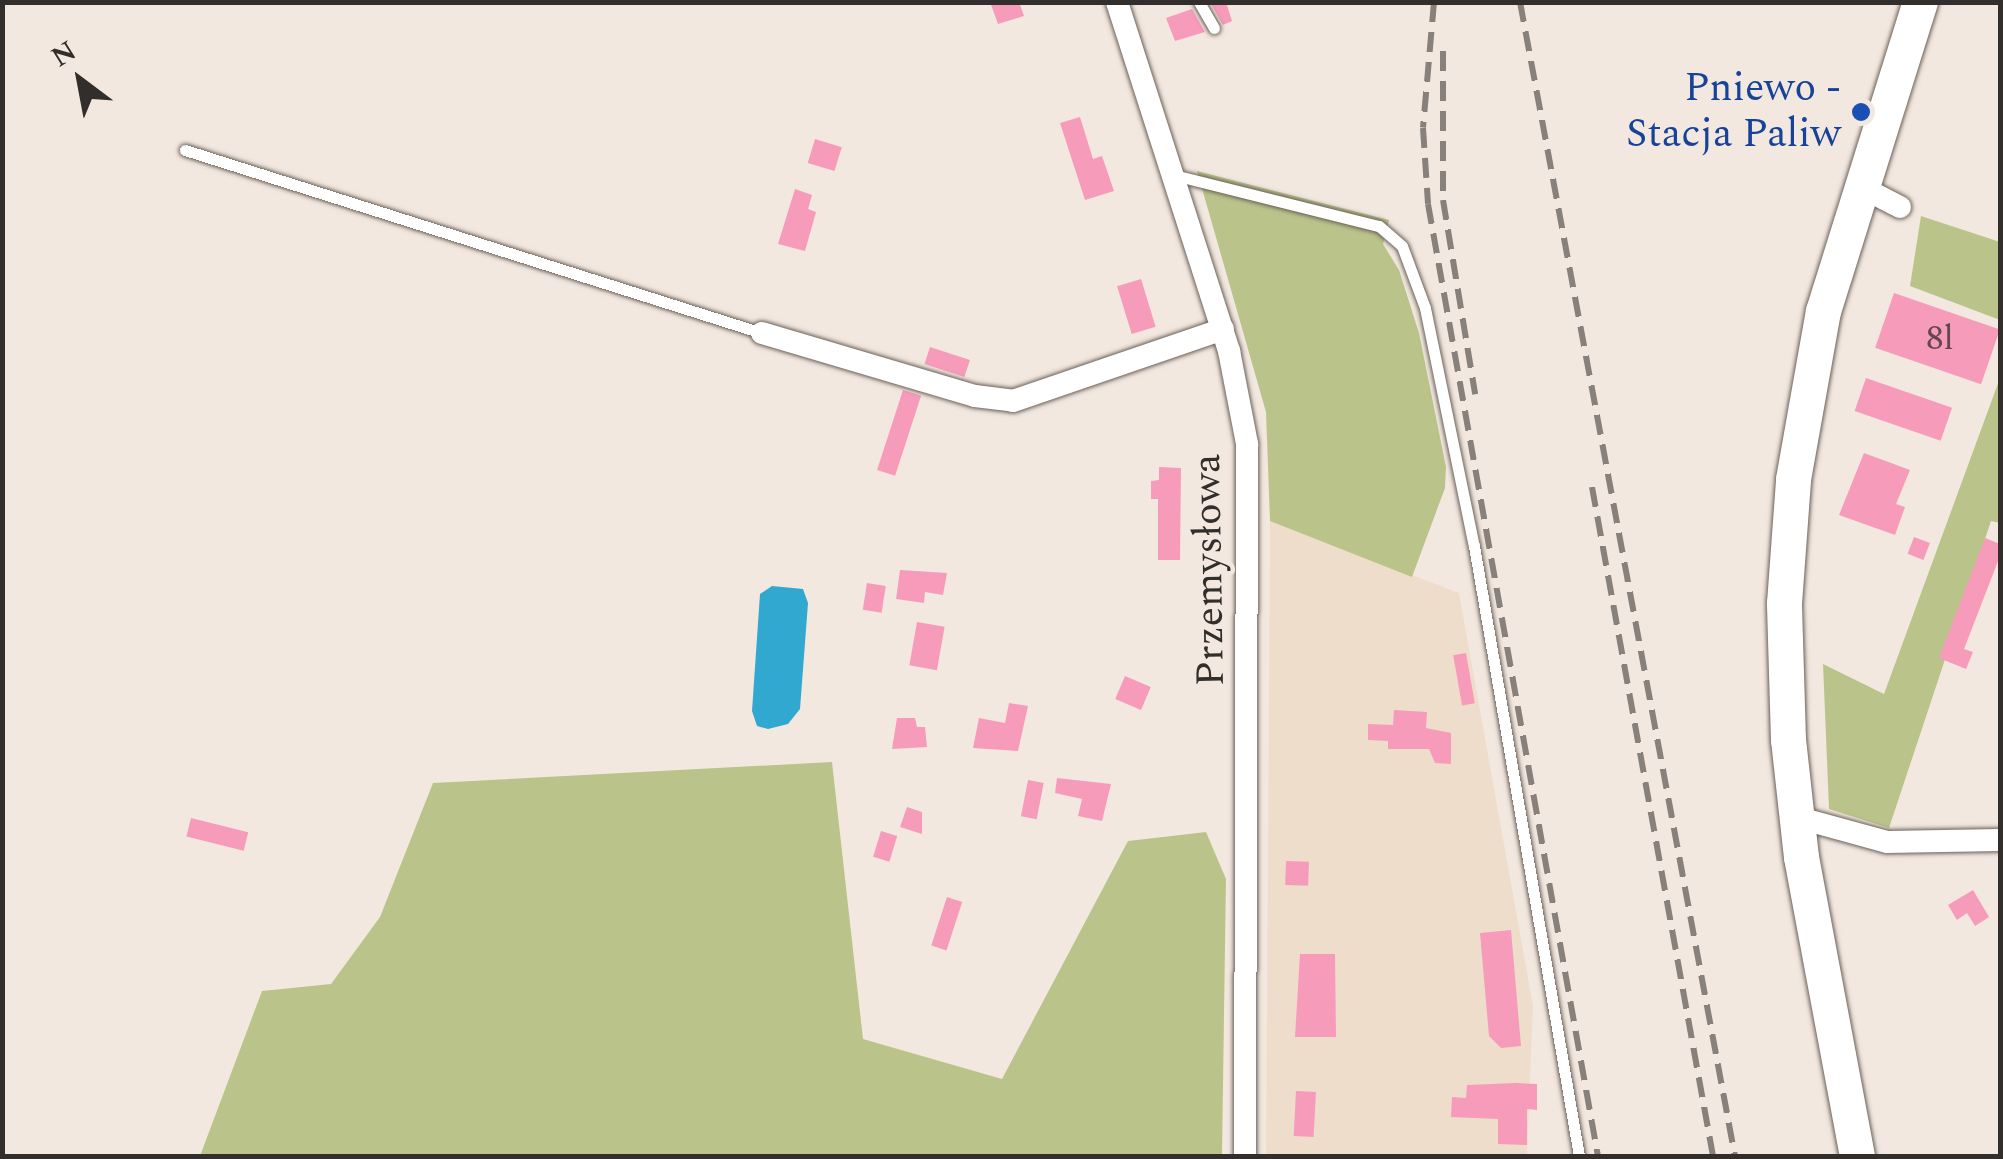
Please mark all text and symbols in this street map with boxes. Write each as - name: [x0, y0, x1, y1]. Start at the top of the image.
- north arrow: [30, 30, 130, 130]
- text: N: [43, 30, 85, 78]
- place label: Pniewo - Stacja Paliw: [1626, 65, 1841, 159]
- marker: Pniewo - Stacja Paliw: [1850, 101, 1872, 123]
- house number: 8l: [1926, 318, 1954, 360]
- street label: Przemysłowa: [1184, 453, 1236, 687]

